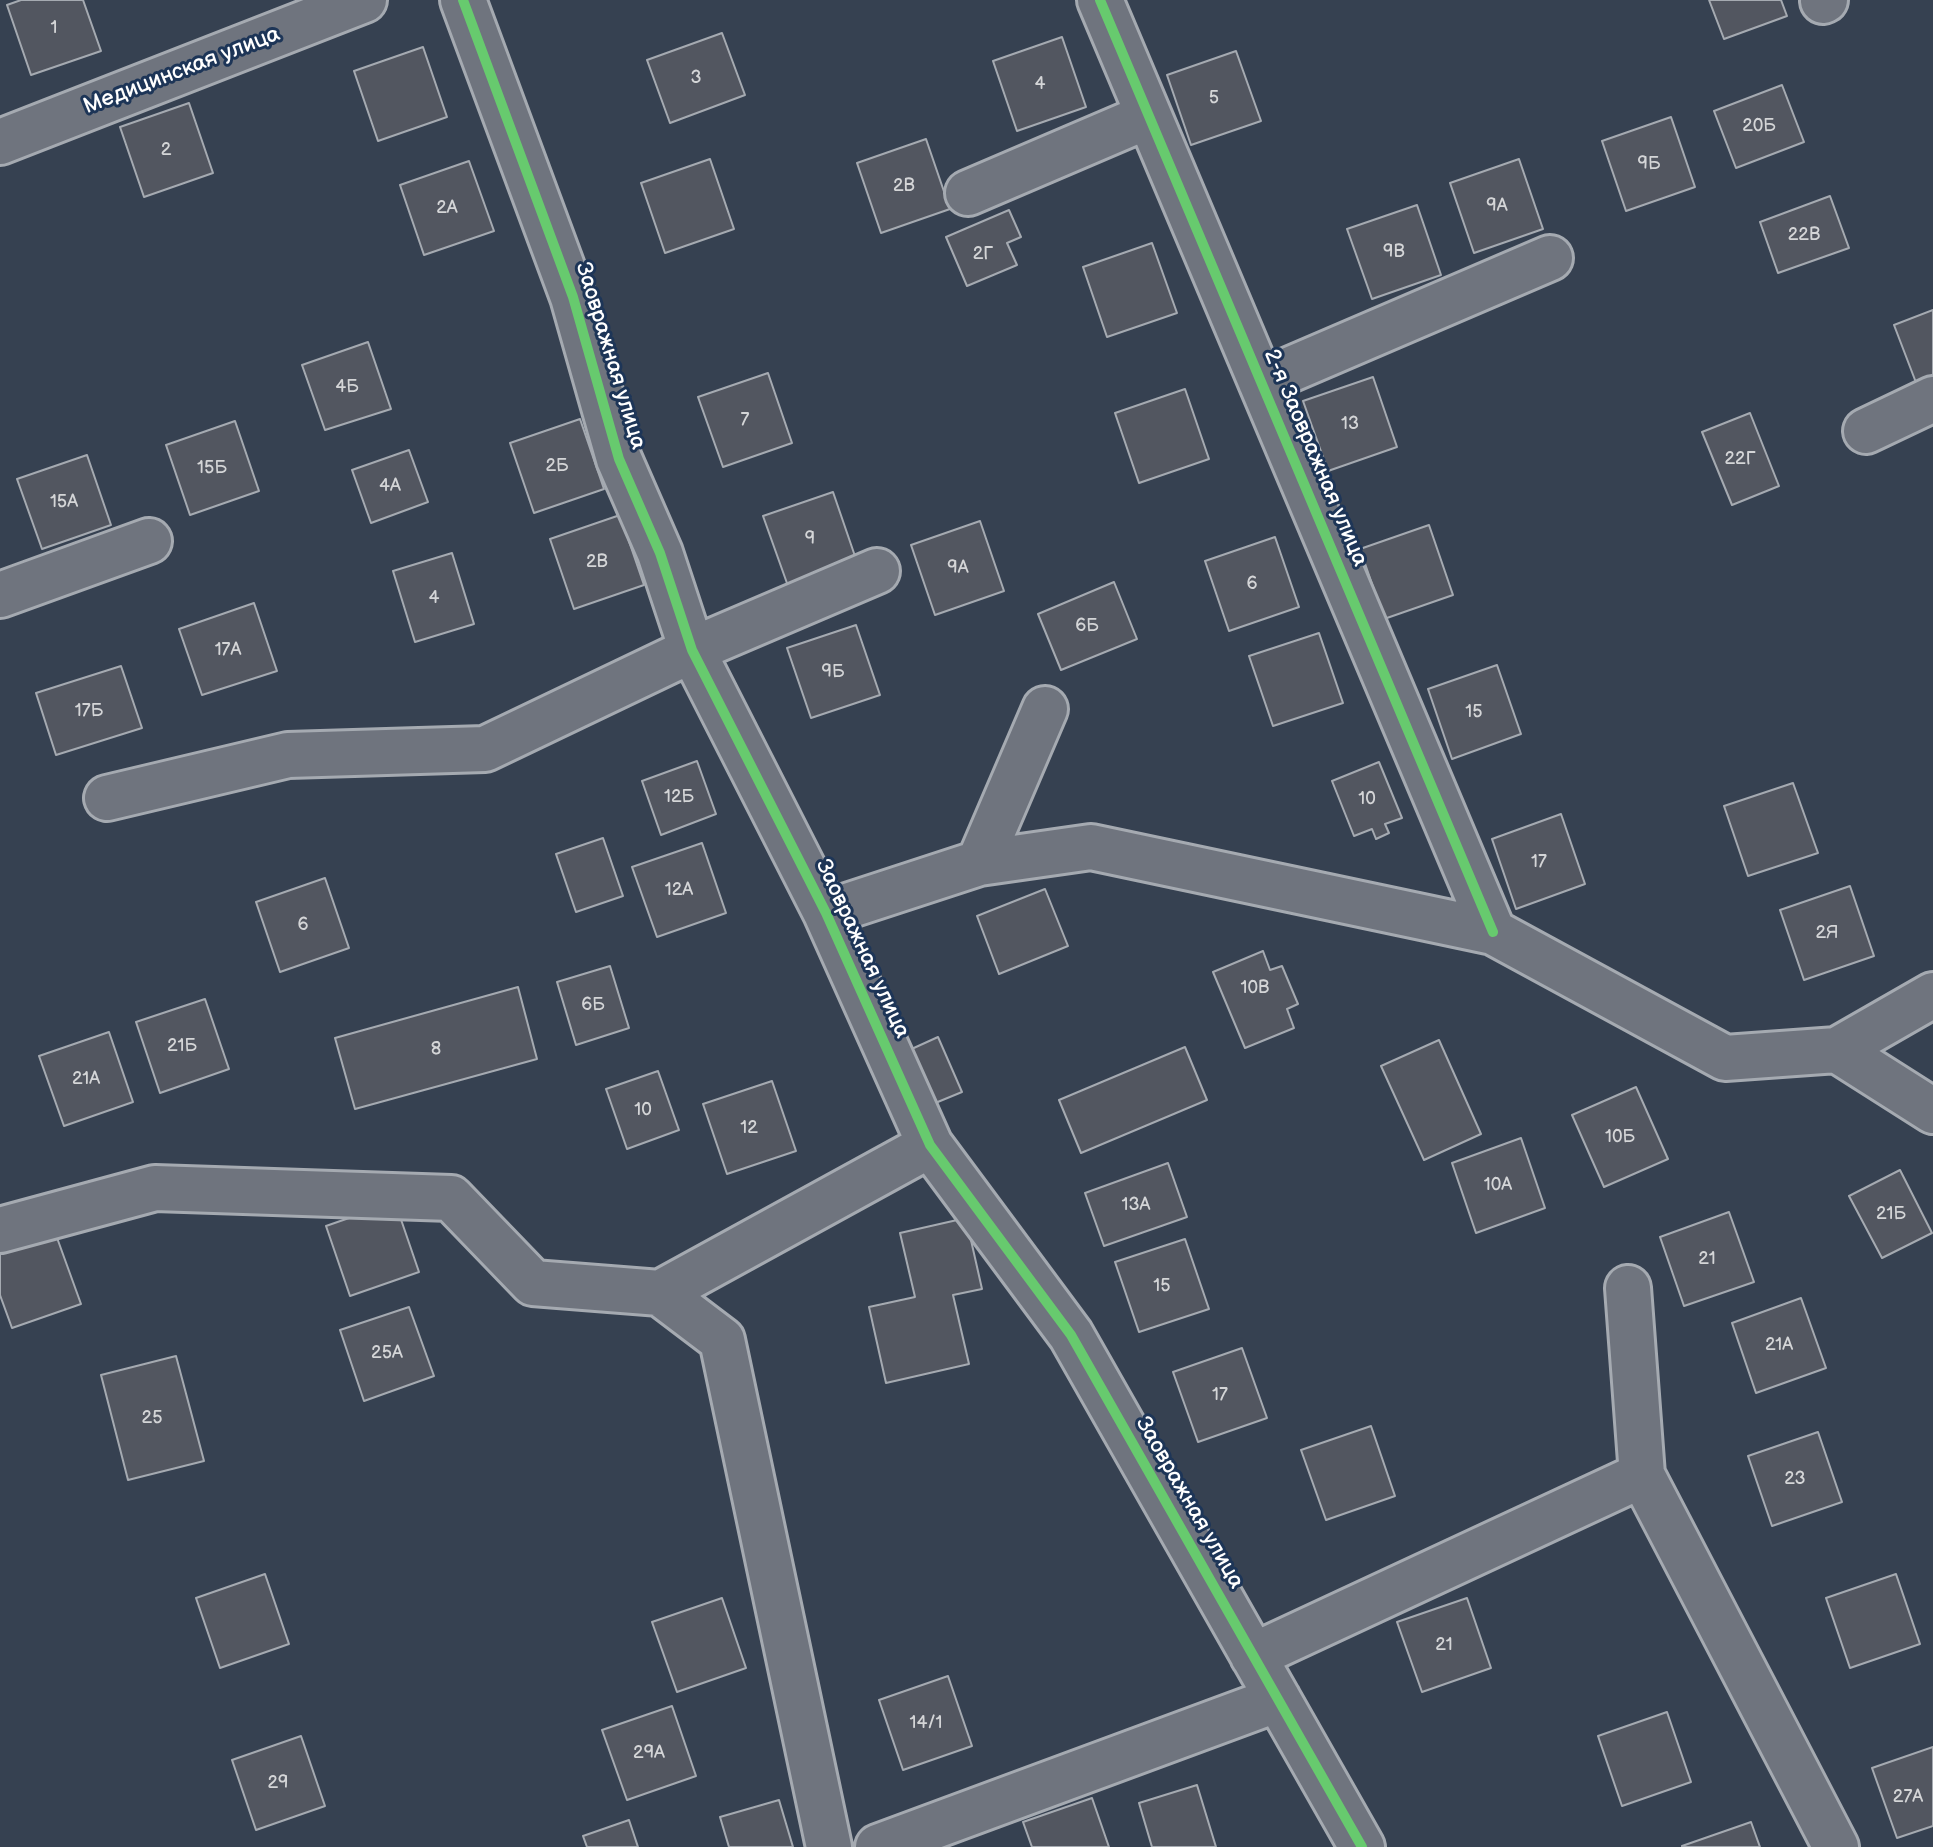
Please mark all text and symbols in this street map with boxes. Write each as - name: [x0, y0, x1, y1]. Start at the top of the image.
- house number: 1: [51, 17, 57, 39]
- street label: Медицинская улица: [80, 21, 284, 121]
- house number: 3: [690, 67, 702, 89]
- house number: 4: [1035, 73, 1045, 95]
- house number: 5: [1209, 87, 1219, 109]
- house number: 20Б: [1742, 115, 1776, 137]
- house number: 2: [161, 139, 171, 161]
- house number: 9Б: [1638, 153, 1660, 175]
- house number: 2В: [893, 175, 915, 197]
- house number: 9А: [1486, 195, 1508, 217]
- house number: 2А: [436, 197, 458, 219]
- house number: 22В: [1788, 224, 1820, 246]
- house number: 9В: [1383, 241, 1405, 263]
- house number: 2Г: [973, 243, 993, 265]
- street label: Заовражная улица: [569, 259, 651, 453]
- street label: 2-я Заовражная улица: [1257, 345, 1373, 571]
- house number: 4Б: [335, 376, 359, 398]
- house number: 7: [741, 409, 749, 431]
- house number: 13: [1341, 413, 1359, 435]
- house number: 22Г: [1724, 448, 1756, 470]
- house number: 2Б: [545, 455, 569, 477]
- house number: 15Б: [197, 457, 227, 479]
- house number: 4А: [379, 475, 401, 497]
- house number: 15А: [50, 491, 78, 513]
- house number: 9: [805, 528, 815, 550]
- house number: 2В: [586, 551, 608, 573]
- house number: 9А: [947, 557, 969, 579]
- house number: 6: [1247, 573, 1257, 595]
- house number: 4: [429, 587, 439, 609]
- house number: 6Б: [1075, 615, 1099, 637]
- house number: 17А: [215, 639, 241, 661]
- house number: 9Б: [822, 661, 844, 683]
- house number: 17Б: [75, 700, 103, 722]
- house number: 15: [1465, 701, 1483, 723]
- house number: 12Б: [664, 786, 694, 808]
- house number: 10: [1358, 788, 1376, 810]
- house number: 17: [1531, 851, 1547, 873]
- street label: Заовражная улица: [809, 855, 915, 1043]
- house number: 12А: [665, 879, 693, 901]
- house number: 6: [298, 914, 308, 936]
- house number: 2Я: [1815, 922, 1839, 944]
- house number: 10В: [1241, 977, 1269, 999]
- house number: 6Б: [581, 994, 605, 1016]
- house number: 21Б: [167, 1035, 197, 1057]
- house number: 8: [431, 1038, 441, 1060]
- house number: 21А: [72, 1068, 100, 1090]
- house number: 10: [634, 1099, 652, 1121]
- house number: 12: [740, 1117, 758, 1139]
- house number: 10Б: [1605, 1126, 1635, 1148]
- house number: 10А: [1484, 1174, 1512, 1196]
- house number: 13А: [1122, 1194, 1150, 1216]
- house number: 21Б: [1876, 1203, 1906, 1225]
- house number: 21: [1698, 1248, 1716, 1270]
- house number: 15: [1153, 1275, 1171, 1297]
- house number: 21А: [1765, 1334, 1793, 1356]
- house number: 25А: [371, 1342, 403, 1364]
- house number: 17: [1212, 1384, 1228, 1406]
- house number: 25: [142, 1407, 162, 1429]
- street label: Заовражная улица: [1129, 1412, 1249, 1594]
- house number: 23: [1784, 1468, 1806, 1490]
- house number: 21: [1435, 1634, 1453, 1656]
- house number: 14/1: [909, 1712, 943, 1734]
- house number: 29А: [633, 1742, 665, 1764]
- house number: 29: [267, 1772, 289, 1794]
- house number: 27А: [1893, 1786, 1923, 1808]

